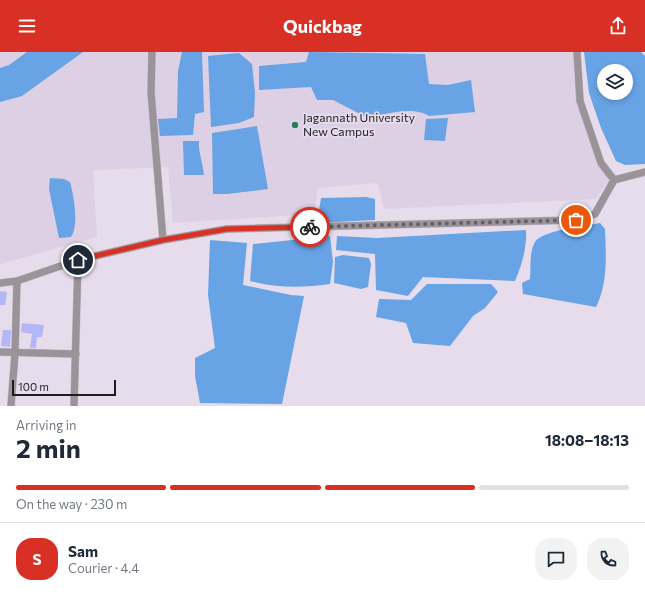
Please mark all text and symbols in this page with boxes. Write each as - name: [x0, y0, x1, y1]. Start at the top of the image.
- icon: menu: [16, 15, 38, 37]
- text: Quickbag: [283, 15, 362, 37]
- icon: share: [607, 15, 629, 37]
- map controls: [597, 64, 633, 100]
- button: layers: [597, 64, 633, 100]
- place label: Jagannath University New Campus: [303, 110, 415, 138]
- marker: Jagannath University New Campus: [290, 120, 300, 130]
- pin: [559, 203, 593, 237]
- courier: [290, 207, 330, 247]
- icon: bag: [565, 209, 587, 231]
- icon: bike: [299, 216, 321, 238]
- pin: [61, 243, 95, 277]
- icon: home: [67, 249, 89, 271]
- scale bar: [12, 378, 116, 397]
- text: 100 m: [18, 380, 49, 393]
- text: Arriving in: [16, 417, 76, 433]
- text: 18:08–18:13: [545, 431, 629, 449]
- text: 2 min: [16, 432, 81, 463]
- text: On the way · 230 m: [16, 496, 127, 512]
- button: chat: [535, 538, 577, 580]
- button: phone: [587, 538, 629, 580]
- text: Sam: [68, 542, 98, 560]
- text: S: [32, 550, 42, 568]
- text: Courier · 4.4: [68, 560, 139, 576]

